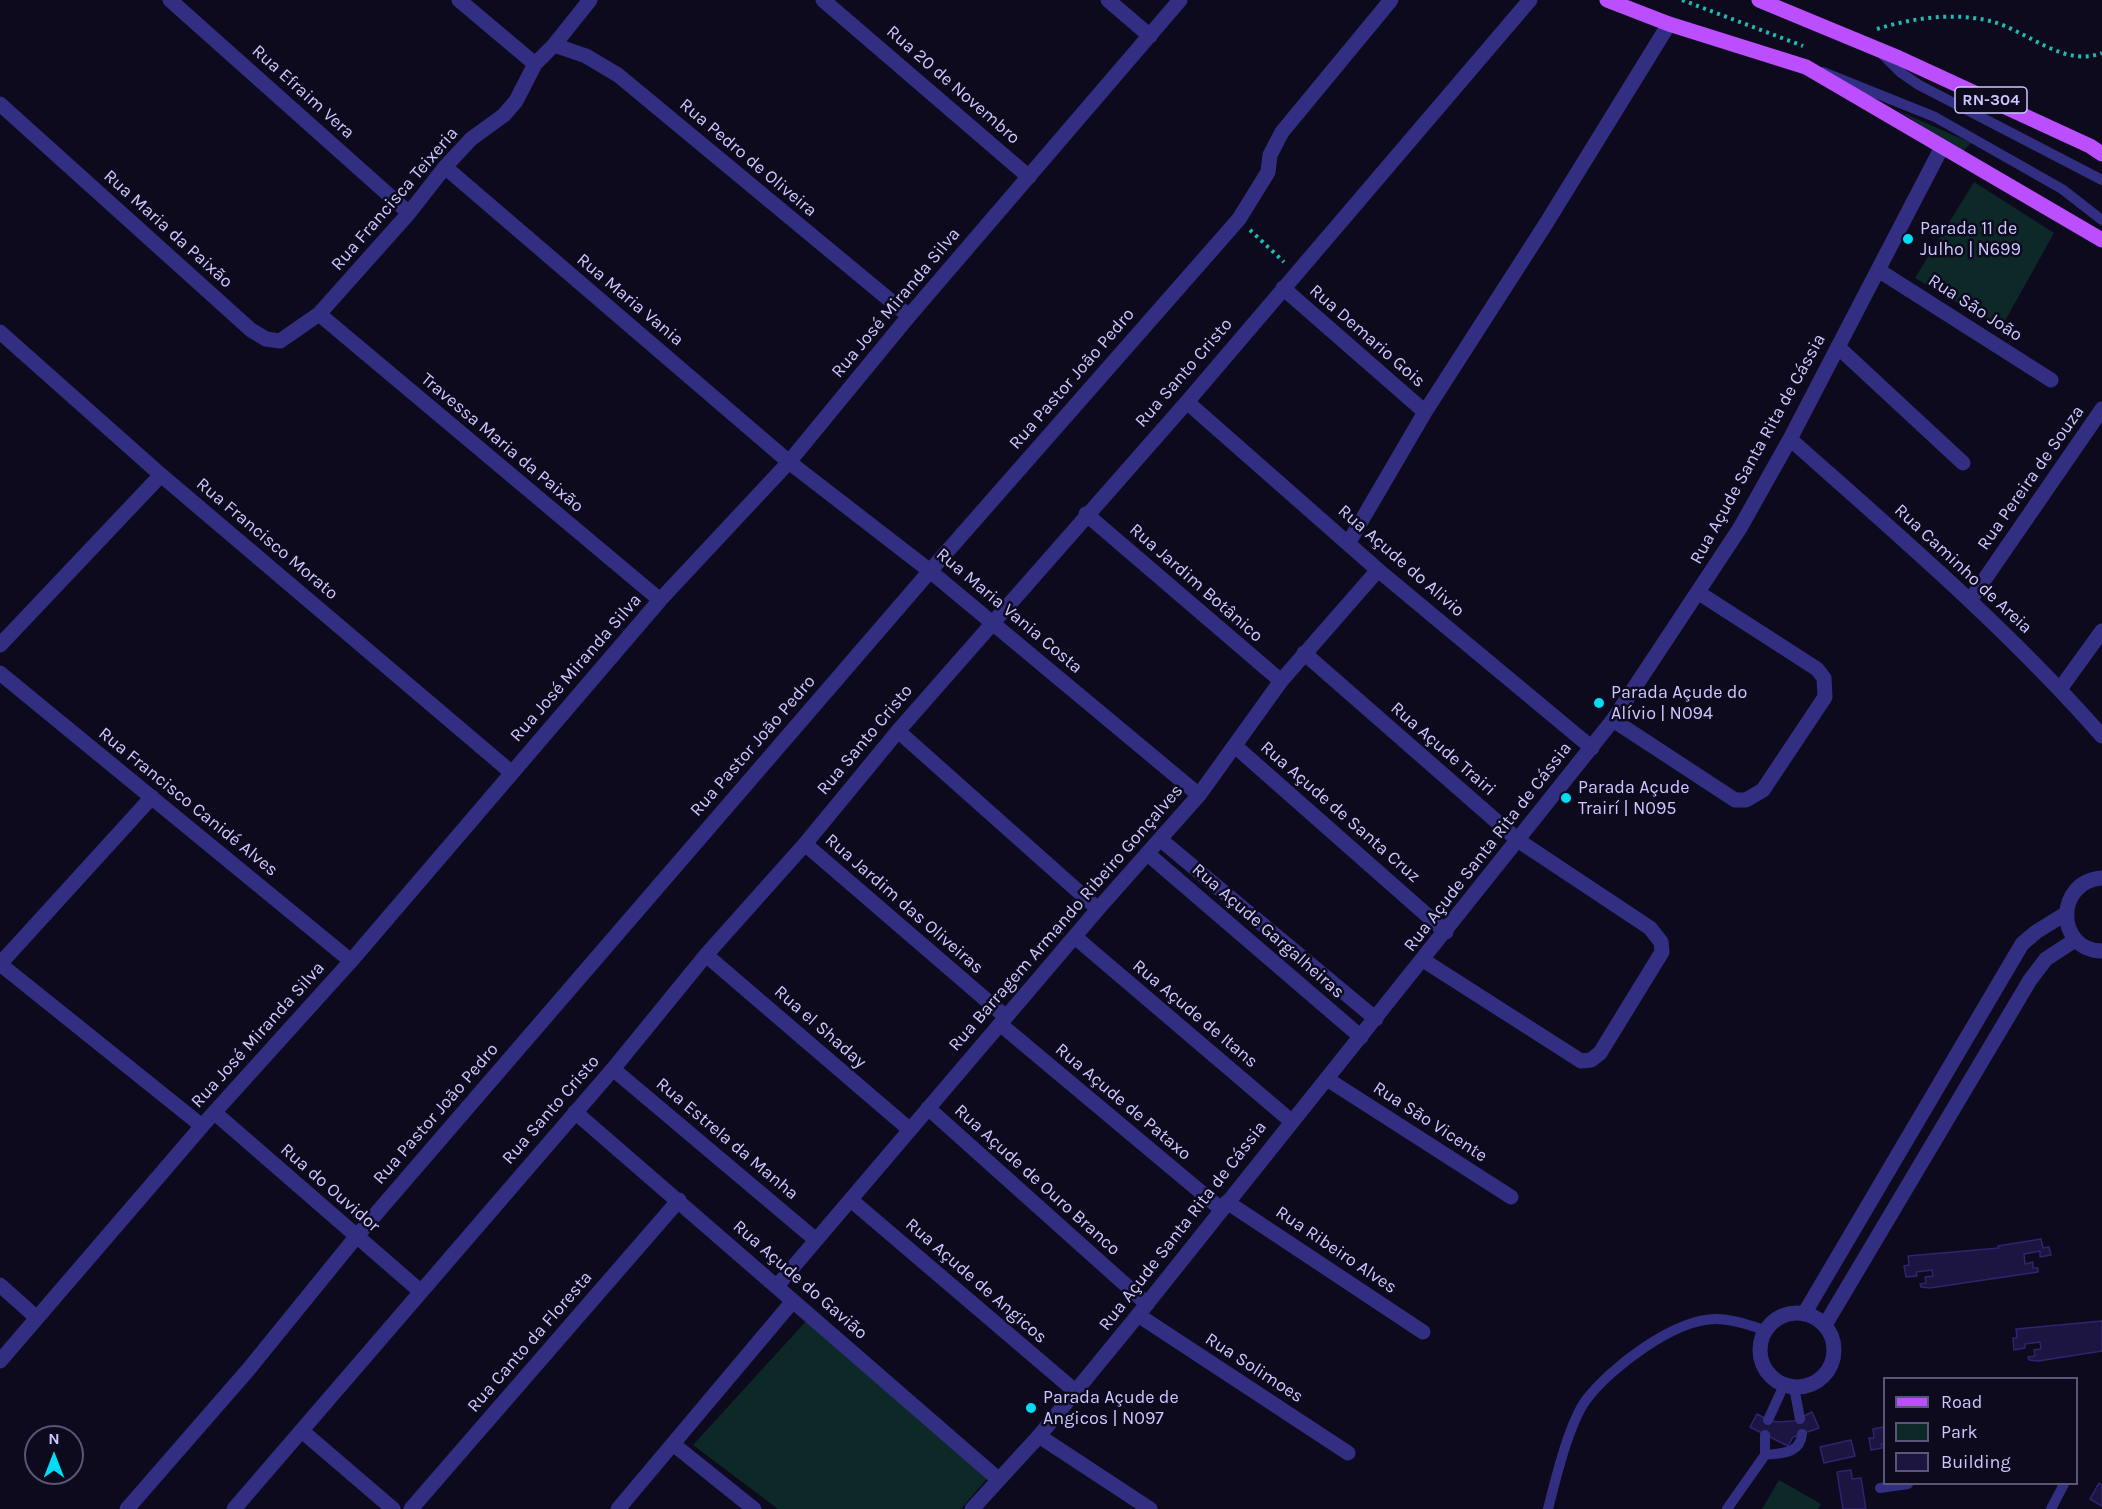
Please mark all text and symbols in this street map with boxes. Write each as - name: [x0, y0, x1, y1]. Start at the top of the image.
- street label: Rua 20 de Novembro: [882, 21, 1024, 149]
- street label: Rua Efraim Vera: [247, 40, 359, 144]
- road number: RN-304: [1955, 87, 2027, 113]
- street label: Rua Pedro de Oliveira: [675, 94, 821, 222]
- street label: Rua Francisca Teixeria: [327, 123, 463, 275]
- street label: Rua Maria da Paixão: [99, 165, 237, 293]
- place label: Parada 11 de Julho | N699: [1920, 218, 2021, 260]
- street label: Rua José Miranda Silva: [827, 224, 965, 382]
- marker: Parada 11 de Julho | N699: [1901, 232, 1915, 246]
- street label: Rua Maria Vania: [572, 249, 688, 351]
- street label: Rua São João: [1924, 270, 2026, 346]
- street label: Rua Demario Gois: [1305, 280, 1429, 392]
- street label: Rua Pastor João Pedro: [1005, 304, 1139, 454]
- street label: Rua Santo Cristo: [1131, 314, 1237, 432]
- street label: Rua Açude Santa Rita de Cássia: [1686, 330, 1830, 568]
- street label: Travessa Maria da Paixão: [416, 369, 588, 517]
- street label: Rua Pereira de Souza: [1973, 402, 2089, 554]
- street label: Rua Francisco Morato: [192, 473, 342, 605]
- street label: Rua Açude do Alivio: [1333, 500, 1469, 622]
- street label: Rua Caminho de Areia: [1890, 500, 2036, 638]
- street label: Rua Jardim Botânico: [1125, 519, 1267, 647]
- street label: Rua Maria Vania Costa: [932, 544, 1086, 678]
- street label: Rua José Miranda Silva: [506, 590, 646, 746]
- street label: Rua Pastor João Pedro: [686, 671, 820, 821]
- street label: Rua Santo Cristo: [812, 680, 918, 800]
- place label: Parada Açude do Alívio | N094: [1611, 682, 1747, 724]
- marker: Parada Açude do Alívio | N094: [1592, 696, 1606, 710]
- street label: Rua Açude Trairi: [1386, 697, 1500, 801]
- street label: Rua Francisco Canidé Alves: [94, 723, 282, 881]
- street label: Rua Açude de Santa Cruz: [1256, 737, 1424, 887]
- street label: Rua Açude Santa Rita de Cássia: [1399, 738, 1577, 956]
- place label: Parada Açude Trairí | N095: [1578, 777, 1690, 820]
- street label: Rua Barragem Armando Ribeiro Gonçalves: [944, 780, 1188, 1056]
- marker: Parada Açude Trairí | N095: [1559, 791, 1573, 805]
- street label: Rua Jardim das Oliveiras: [820, 829, 988, 979]
- street label: Rua Açude Gargalheiras: [1187, 859, 1349, 1003]
- street label: Rua Açude de Itans: [1128, 955, 1262, 1073]
- street label: Rua José Miranda Silva: [187, 957, 329, 1113]
- street label: Rua el Shaday: [769, 981, 871, 1073]
- street label: Rua Pastor João Pedro: [369, 1039, 503, 1189]
- street label: Rua Açude de Pataxo: [1051, 1039, 1195, 1165]
- street label: Rua Santo Cristo: [498, 1051, 604, 1169]
- street label: Rua Estrela da Manha: [651, 1073, 803, 1205]
- street label: Rua São Vicente: [1369, 1077, 1491, 1167]
- street label: Rua Açude de Ouro Branco: [950, 1100, 1124, 1260]
- street label: Rua Açude Santa Rita de Cássia: [1094, 1117, 1272, 1335]
- street label: Rua do Ouvidor: [276, 1139, 384, 1237]
- street label: Rua Ribeiro Alves: [1271, 1201, 1401, 1299]
- street label: Rua Açude de Angicos: [901, 1214, 1051, 1348]
- street label: Rua Açude do Gavião: [728, 1216, 872, 1344]
- street label: Rua Canto da Floresta: [463, 1267, 597, 1417]
- street label: Rua Solimoes: [1201, 1328, 1307, 1408]
- legend: [1883, 1377, 2078, 1485]
- place label: Parada Açude de Angicos | N097: [1043, 1387, 1179, 1430]
- text: Road: [1941, 1391, 1982, 1413]
- marker: Parada Açude de Angicos | N097: [1024, 1401, 1038, 1415]
- text: Park: [1941, 1421, 1978, 1443]
- north arrow: [24, 1425, 84, 1485]
- text: N: [48, 1429, 60, 1448]
- text: Building: [1941, 1451, 2011, 1473]

